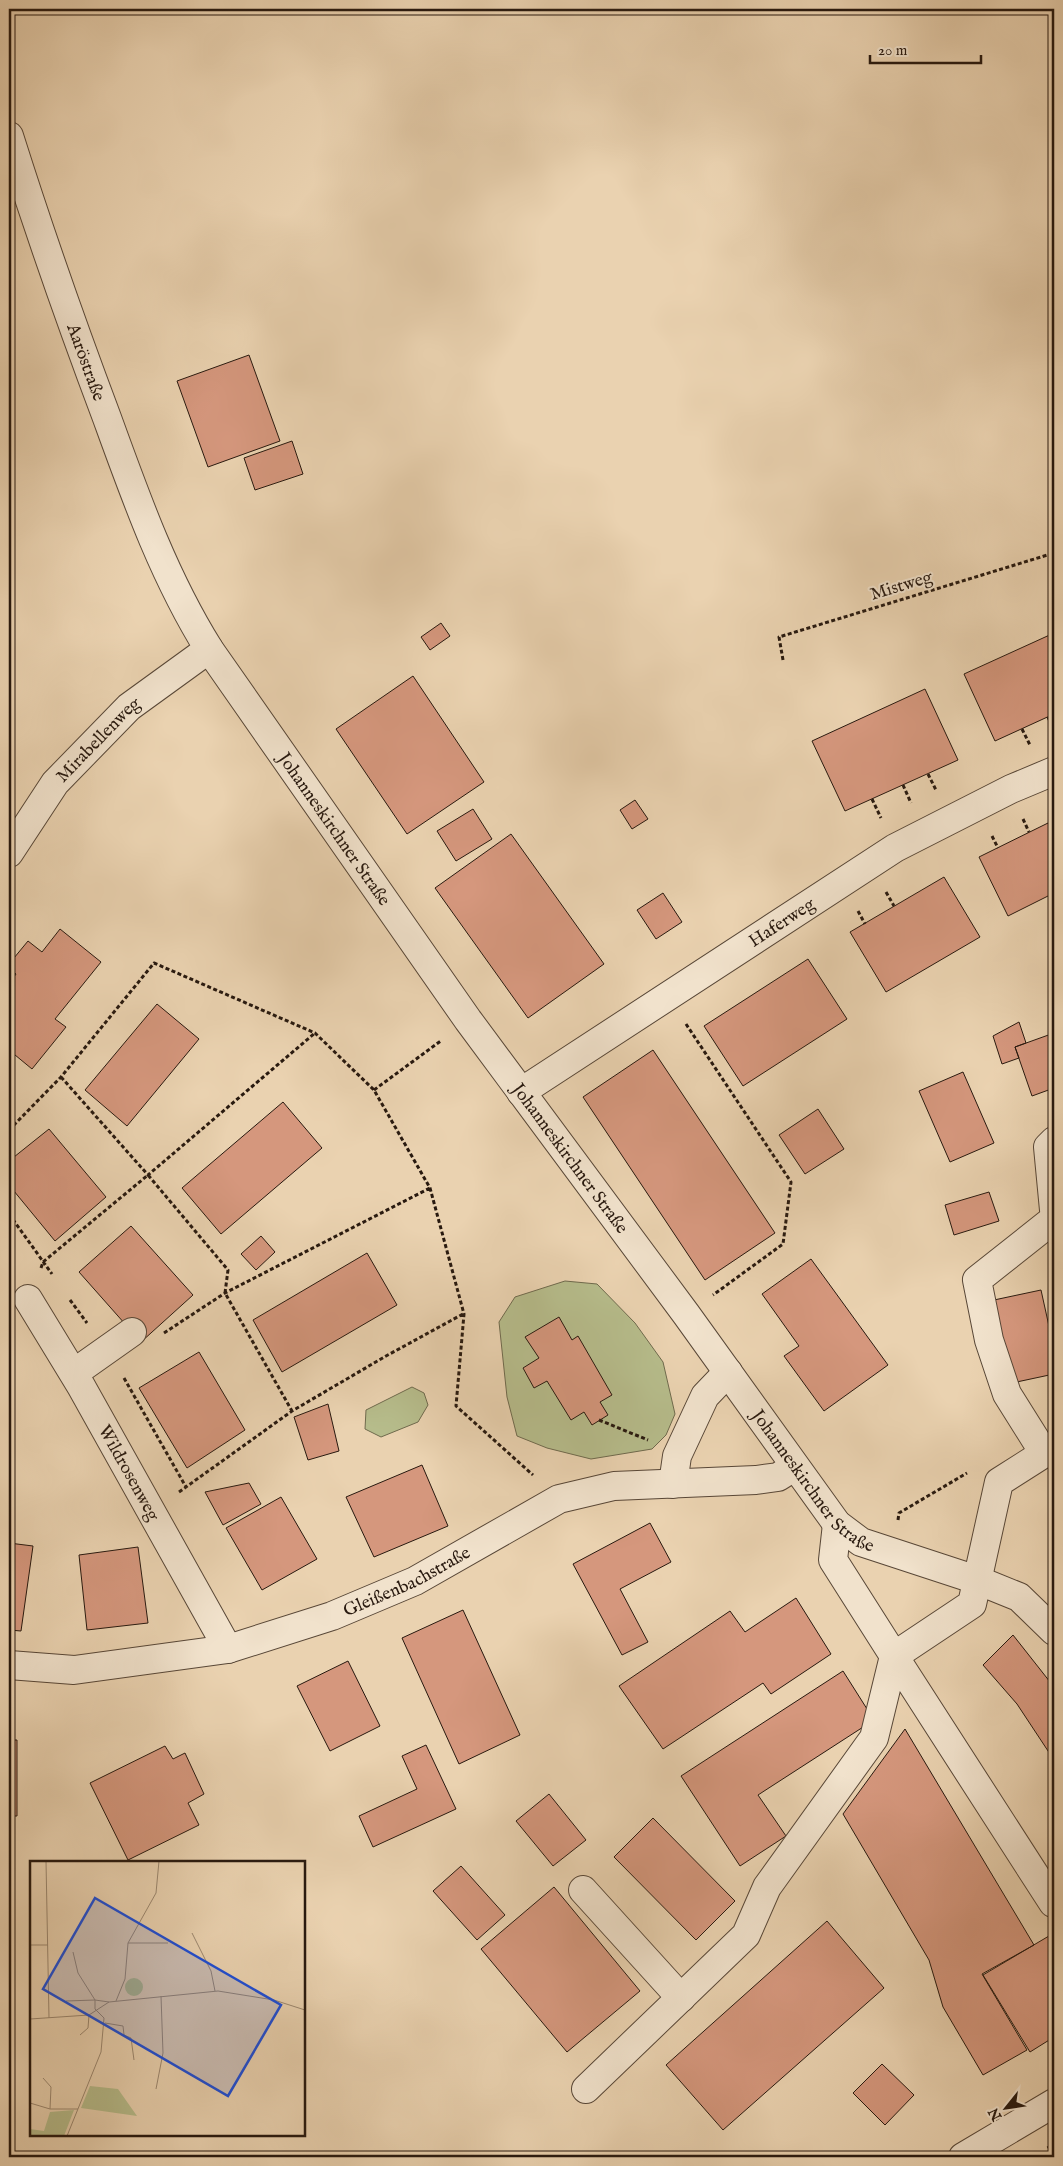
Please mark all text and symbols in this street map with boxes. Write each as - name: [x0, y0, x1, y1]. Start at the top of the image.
- scale bar: [870, 32, 982, 64]
- text: 20 m: [878, 41, 908, 60]
- street label: Aaröstraße: [60, 320, 110, 405]
- street label: Mistweg: [867, 566, 936, 607]
- street label: Mirabellenweg: [52, 692, 146, 788]
- street label: Johanneskirchner Straße: [271, 747, 395, 911]
- street label: Haferweg: [745, 893, 820, 953]
- street label: Johanneskirchner Straße: [505, 1078, 633, 1239]
- street label: Johanneskirchner Straße: [744, 1404, 877, 1558]
- street label: Wildrosenweg: [92, 1421, 164, 1526]
- street label: Gleißenbachstraße: [340, 1542, 475, 1623]
- inset map: [30, 1861, 305, 2136]
- north arrow: [980, 2084, 1030, 2134]
- text: N: [985, 2104, 1007, 2125]

